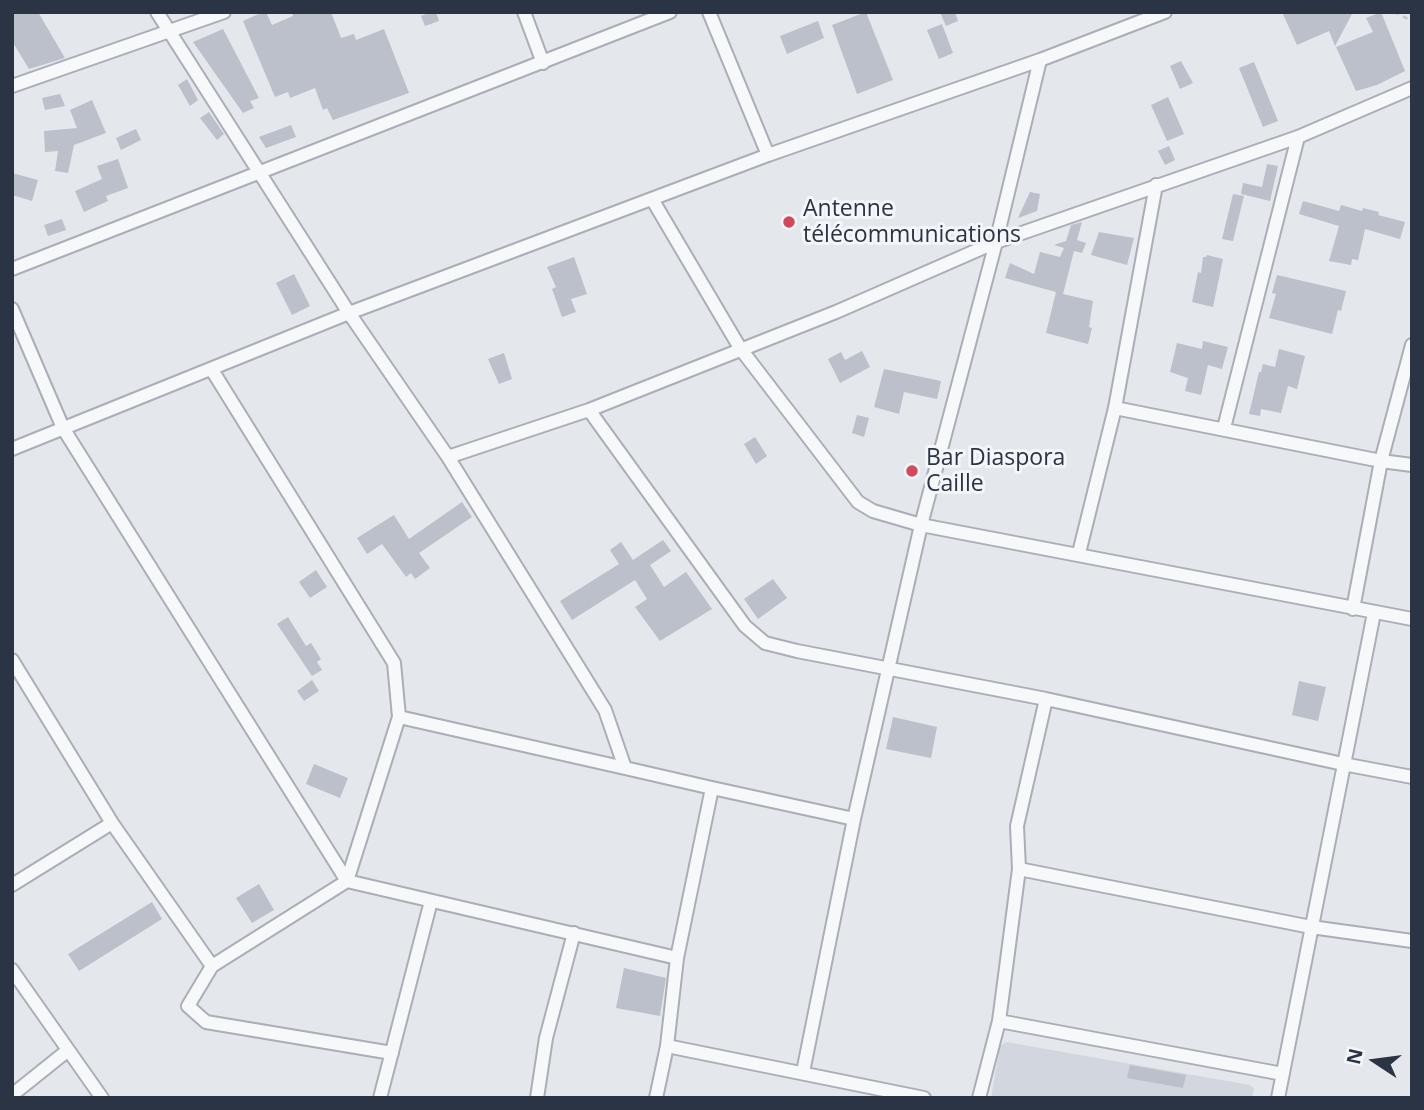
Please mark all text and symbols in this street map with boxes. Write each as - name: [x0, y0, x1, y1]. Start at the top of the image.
- place label: Antenne télécommunications: [803, 195, 1021, 249]
- marker: Antenne télécommunications: [781, 214, 797, 230]
- place label: Bar Diaspora Caille: [926, 444, 1065, 498]
- marker: Bar Diaspora Caille: [904, 463, 920, 479]
- north arrow: [1340, 1026, 1410, 1096]
- text: N: [1340, 1046, 1369, 1067]

